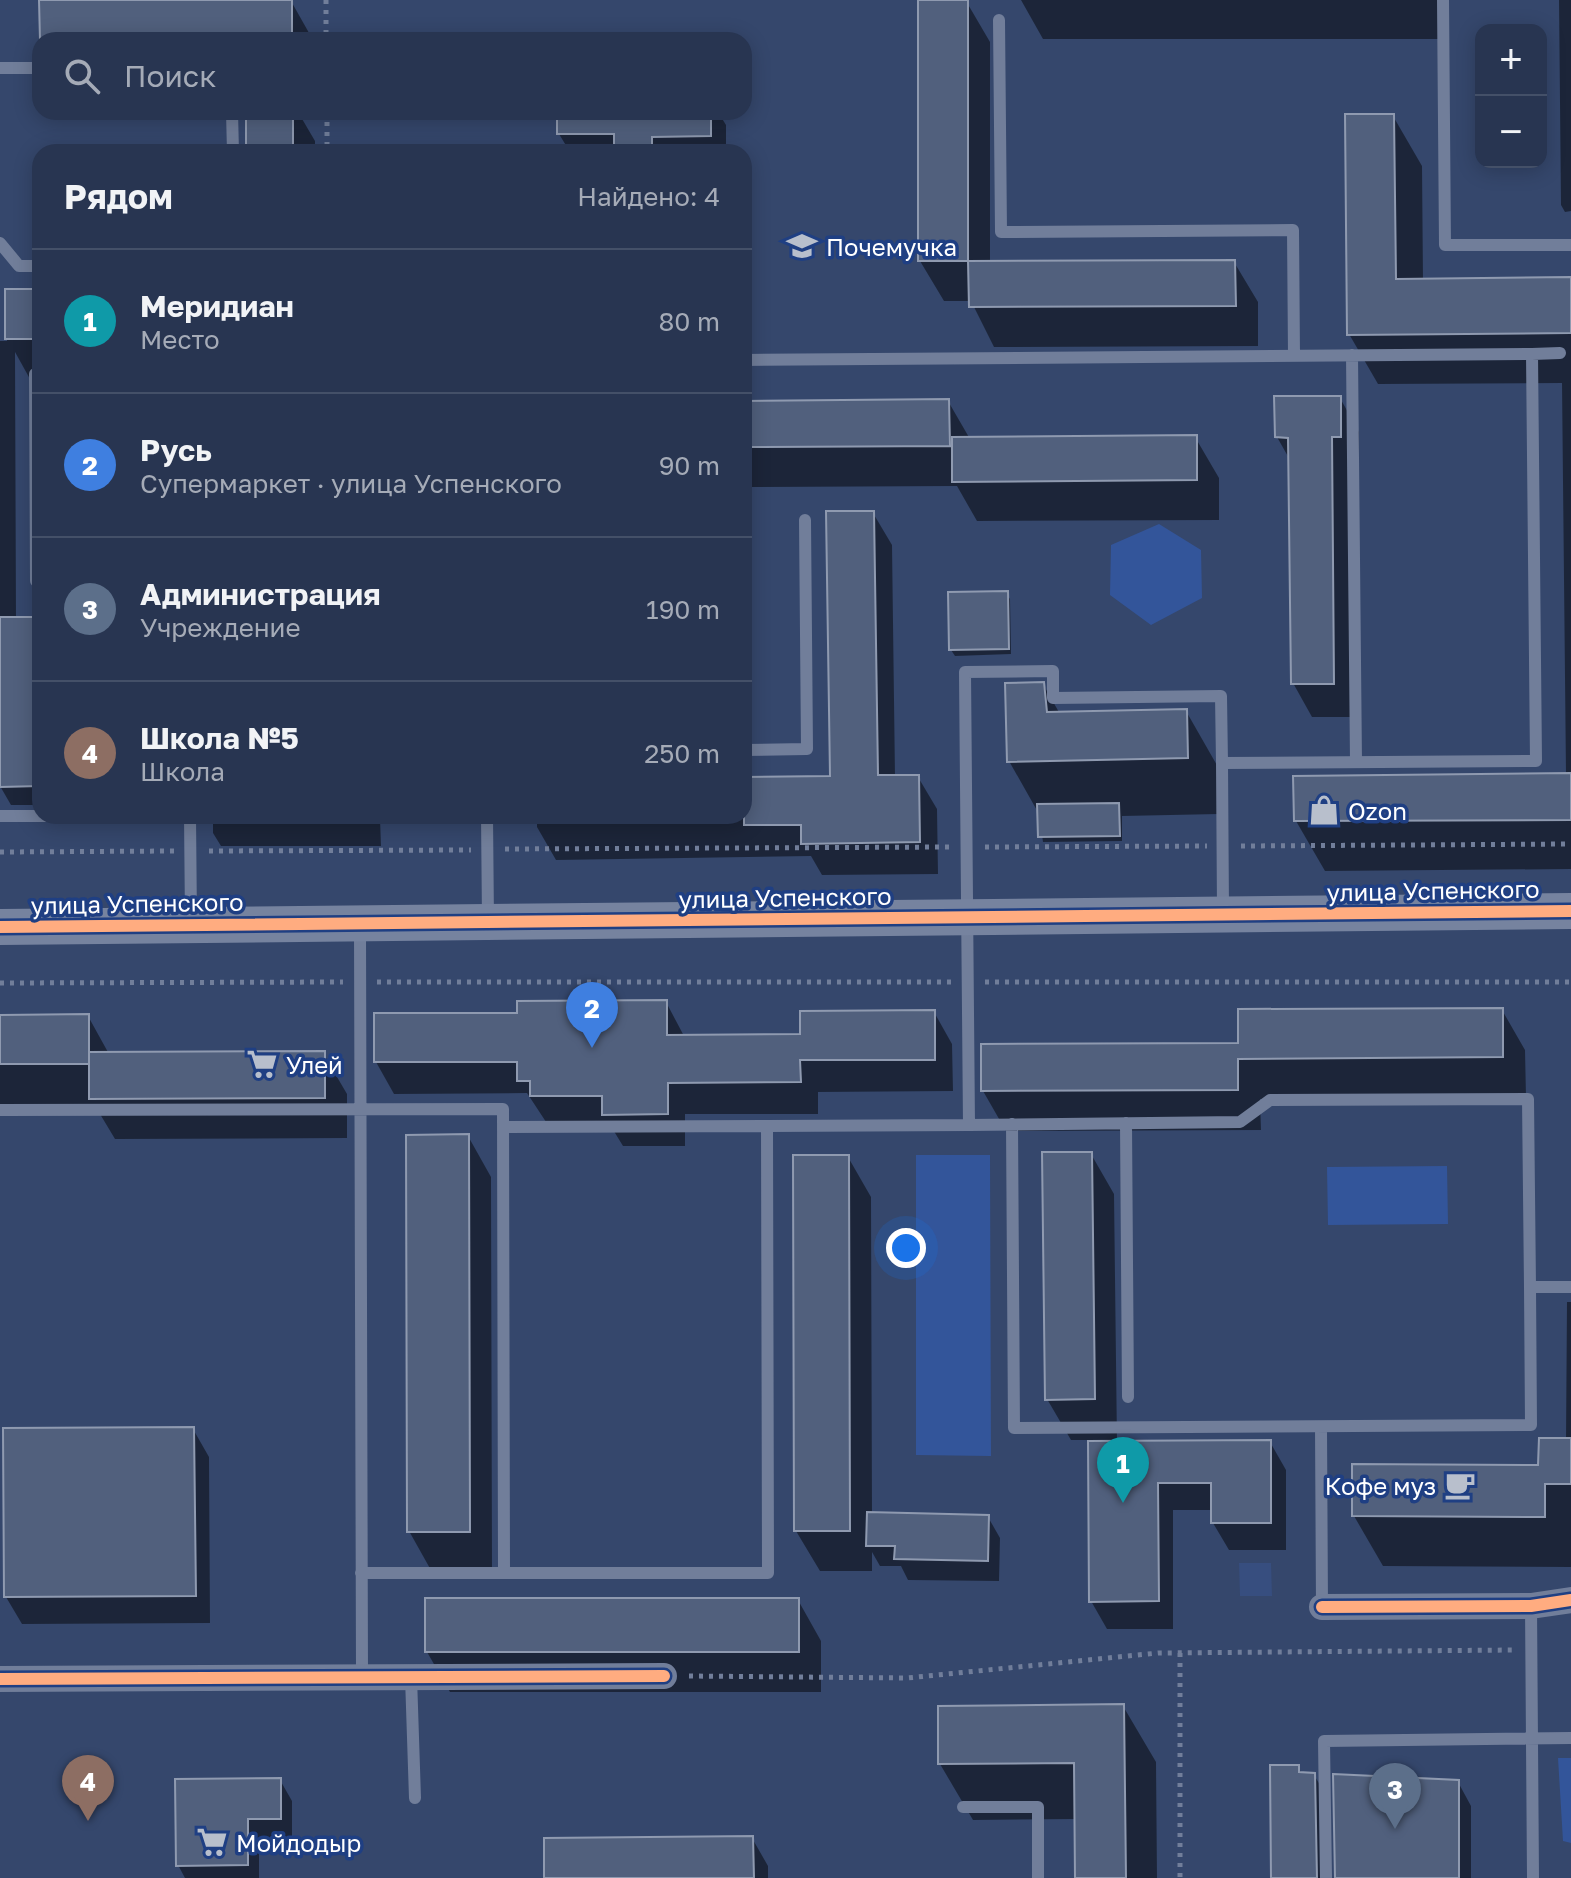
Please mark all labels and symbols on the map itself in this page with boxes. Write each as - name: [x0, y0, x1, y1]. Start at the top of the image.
- school or university icon: Почемучка: [785, 229, 819, 263]
- place label: Почемучка: [826, 232, 957, 261]
- shop icon: Ozon: [1307, 793, 1341, 827]
- place label: Ozon: [1348, 796, 1407, 825]
- street label: улица Успенского: [1326, 874, 1540, 906]
- street label: улица Успенского: [678, 881, 892, 913]
- street label: улица Успенского: [30, 887, 244, 919]
- pin: 2: [566, 982, 618, 1048]
- supermarket icon: Улей: [245, 1047, 279, 1081]
- place label: Улей: [286, 1050, 343, 1079]
- your location: [886, 1228, 926, 1268]
- pin: 1: [1097, 1437, 1149, 1503]
- cafe icon: Кофе муз: [1443, 1468, 1477, 1502]
- place label: Кофе муз: [1325, 1471, 1436, 1500]
- pin: 4: [62, 1755, 114, 1821]
- pin: 3: [1369, 1763, 1421, 1829]
- supermarket icon: Мойдодыр: [195, 1825, 229, 1859]
- place label: Мойдодыр: [236, 1828, 361, 1857]

